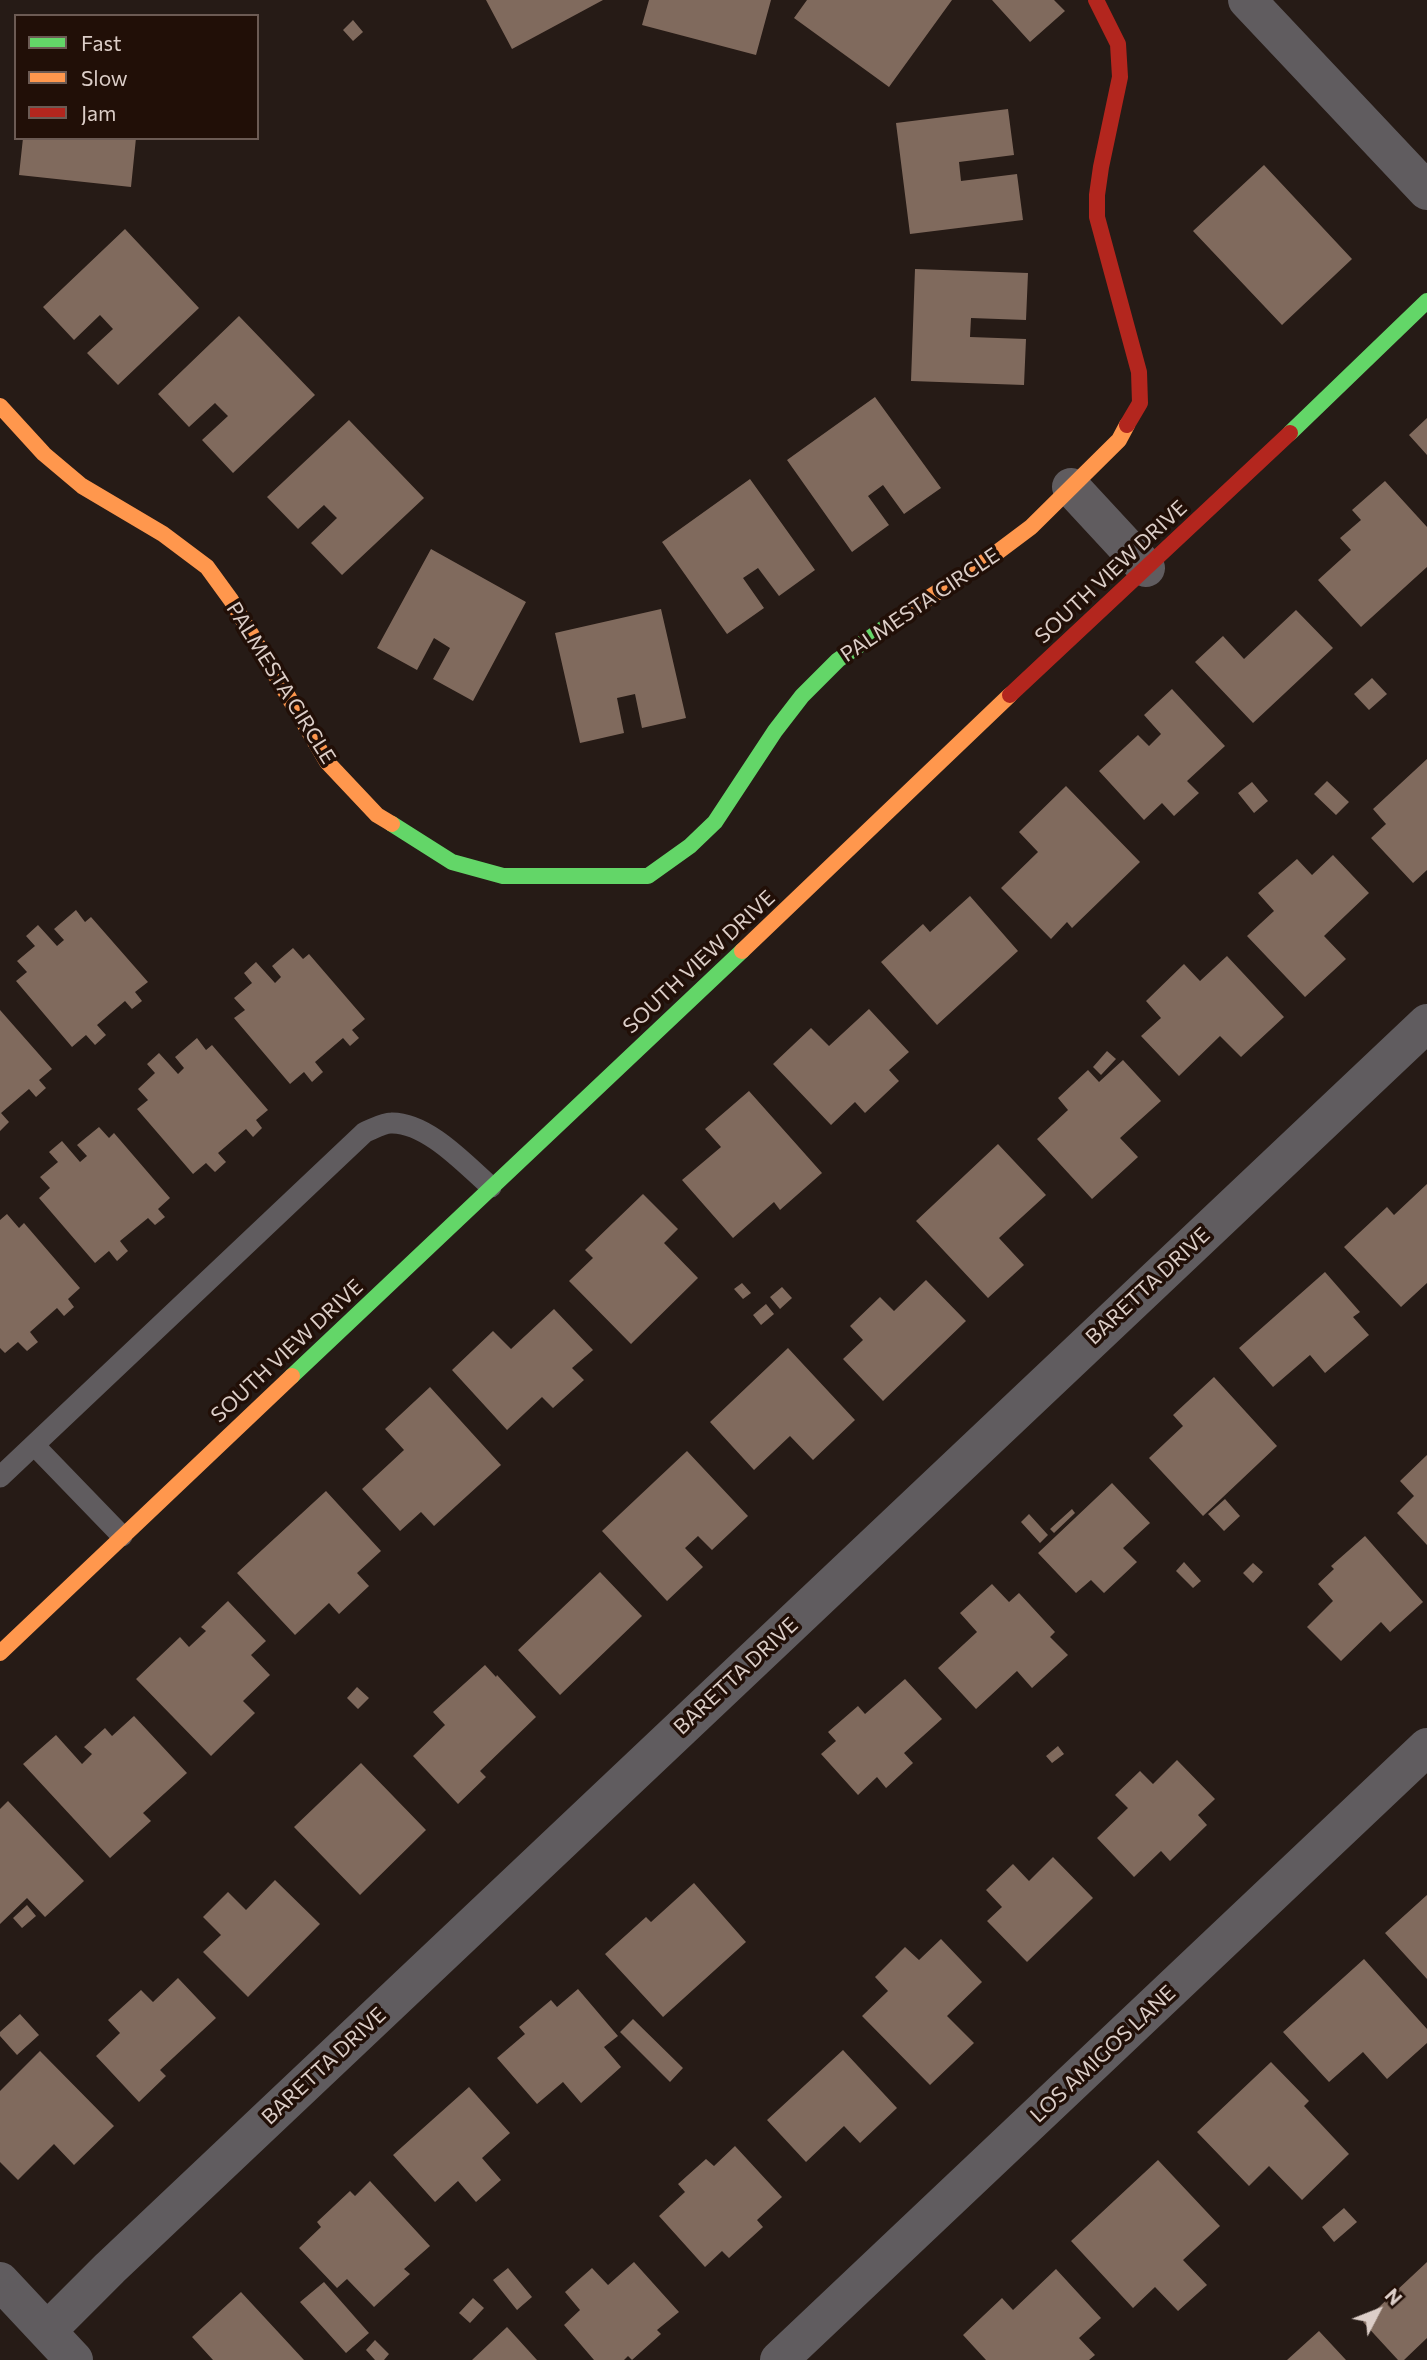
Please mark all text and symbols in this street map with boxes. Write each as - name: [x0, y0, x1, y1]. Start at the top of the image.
- legend: [14, 14, 259, 140]
- text: Fast: [81, 30, 122, 55]
- text: Slow: [81, 65, 128, 90]
- text: Jam: [81, 100, 116, 125]
- street label: SOUTH VIEW DRIVE: [1030, 495, 1192, 649]
- street label: PALMESTA CIRCLE: [836, 542, 1004, 668]
- street label: PALMESTA CIRCLE: [221, 597, 341, 769]
- street label: SOUTH VIEW DRIVE: [618, 885, 780, 1039]
- street label: BARETTA DRIVE: [1081, 1222, 1215, 1350]
- street label: SOUTH VIEW DRIVE: [206, 1274, 368, 1428]
- street label: BARETTA DRIVE: [669, 1612, 803, 1740]
- street label: LOS AMIGOS LANE: [1025, 1980, 1181, 2128]
- street label: BARETTA DRIVE: [257, 2002, 391, 2130]
- north arrow: [1343, 2276, 1413, 2346]
- text: N: [1381, 2284, 1407, 2310]

